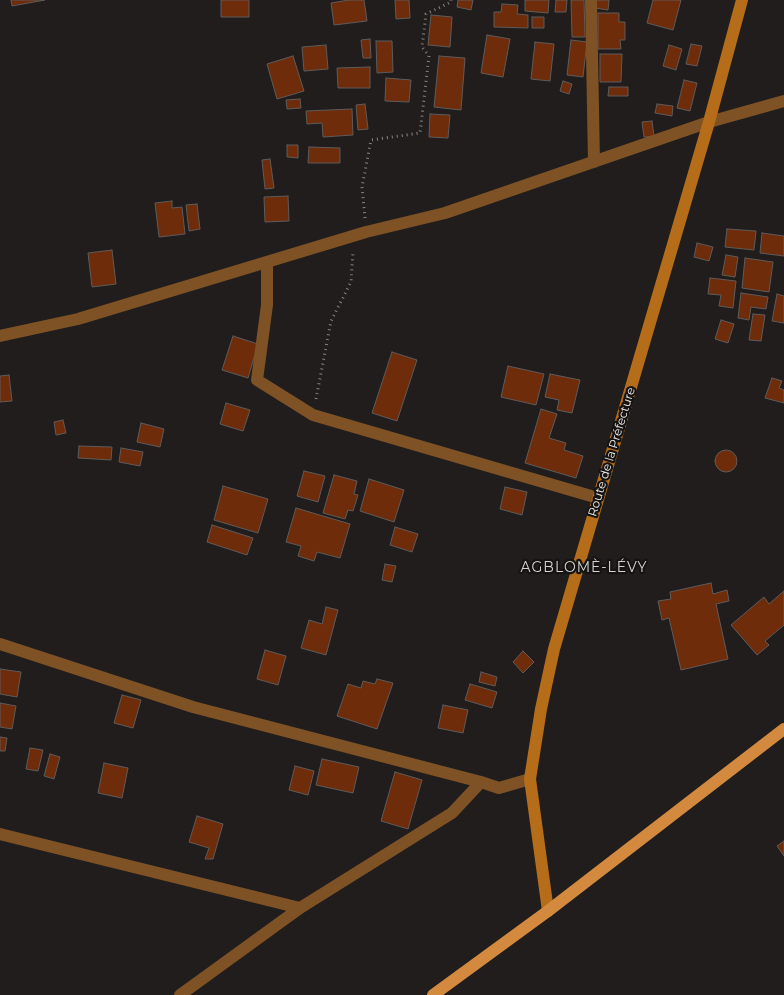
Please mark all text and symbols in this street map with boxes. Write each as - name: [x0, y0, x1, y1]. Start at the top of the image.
- street label: Route de la Préfecture: [585, 386, 639, 518]
- district label: AGBLOMÈ-LÉVY: [519, 560, 649, 576]

